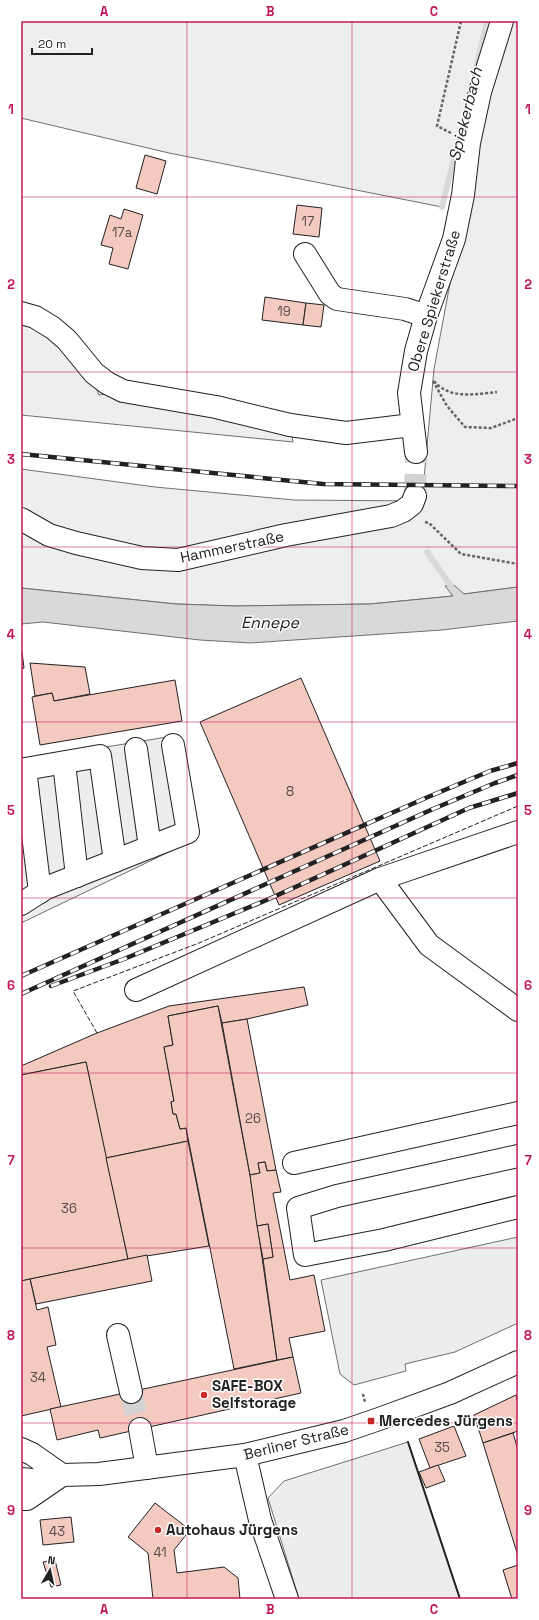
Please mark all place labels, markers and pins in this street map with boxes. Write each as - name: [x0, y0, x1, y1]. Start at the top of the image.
- place label: SAFE-BOX Selfstorage: [212, 1376, 297, 1412]
- marker: SAFE-BOX Selfstorage: [199, 1390, 209, 1400]
- place label: Mercedes Jürgens: [379, 1411, 513, 1430]
- marker: Mercedes Jürgens: [366, 1416, 376, 1426]
- place label: Autohaus Jürgens: [166, 1520, 298, 1539]
- marker: Autohaus Jürgens: [153, 1525, 163, 1535]

